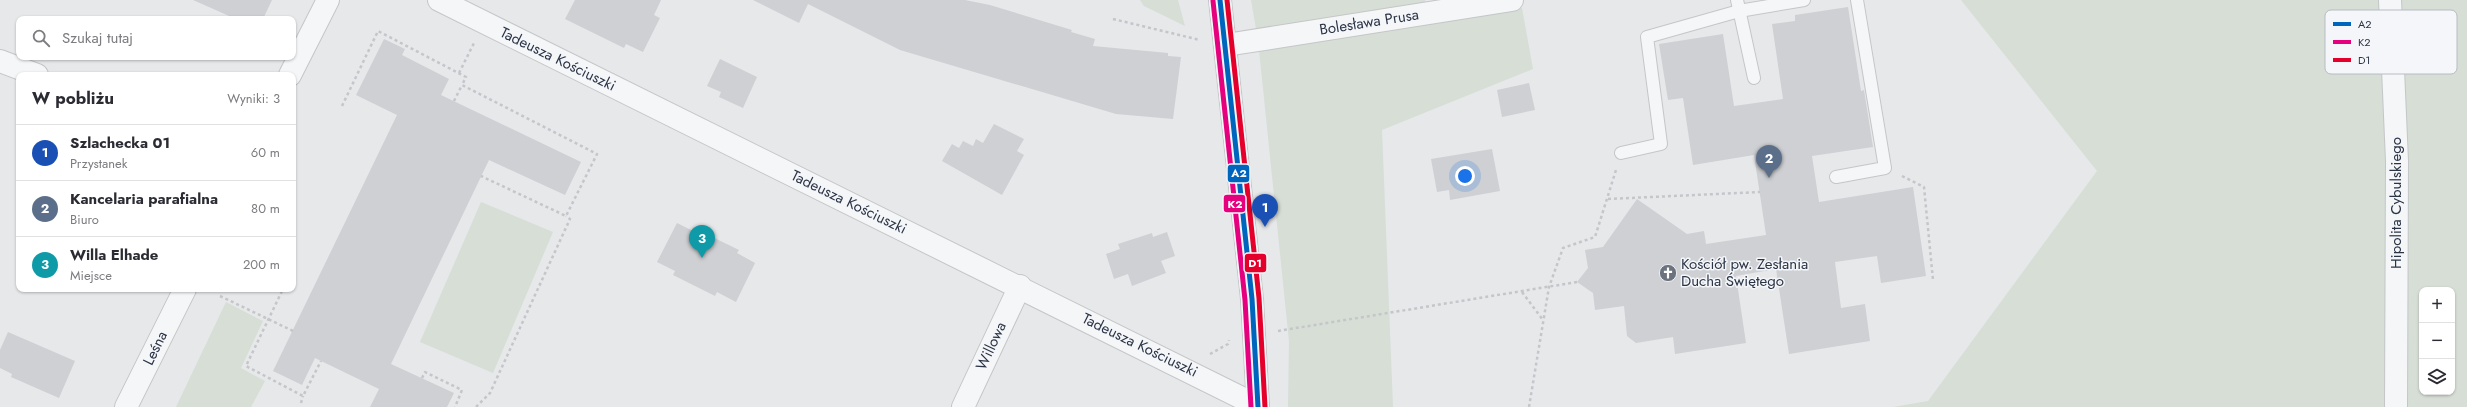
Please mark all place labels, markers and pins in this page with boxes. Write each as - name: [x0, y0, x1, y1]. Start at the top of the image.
- pin: 2: [1756, 145, 1782, 178]
- pin: 1: [1252, 194, 1278, 227]
- pin: 3: [689, 225, 715, 258]
- place label: Kościół pw. Zesłania Ducha Świętego: [1681, 253, 1808, 292]
- church icon: Kościół pw. Zesłania Ducha Świętego: [1658, 263, 1678, 283]

